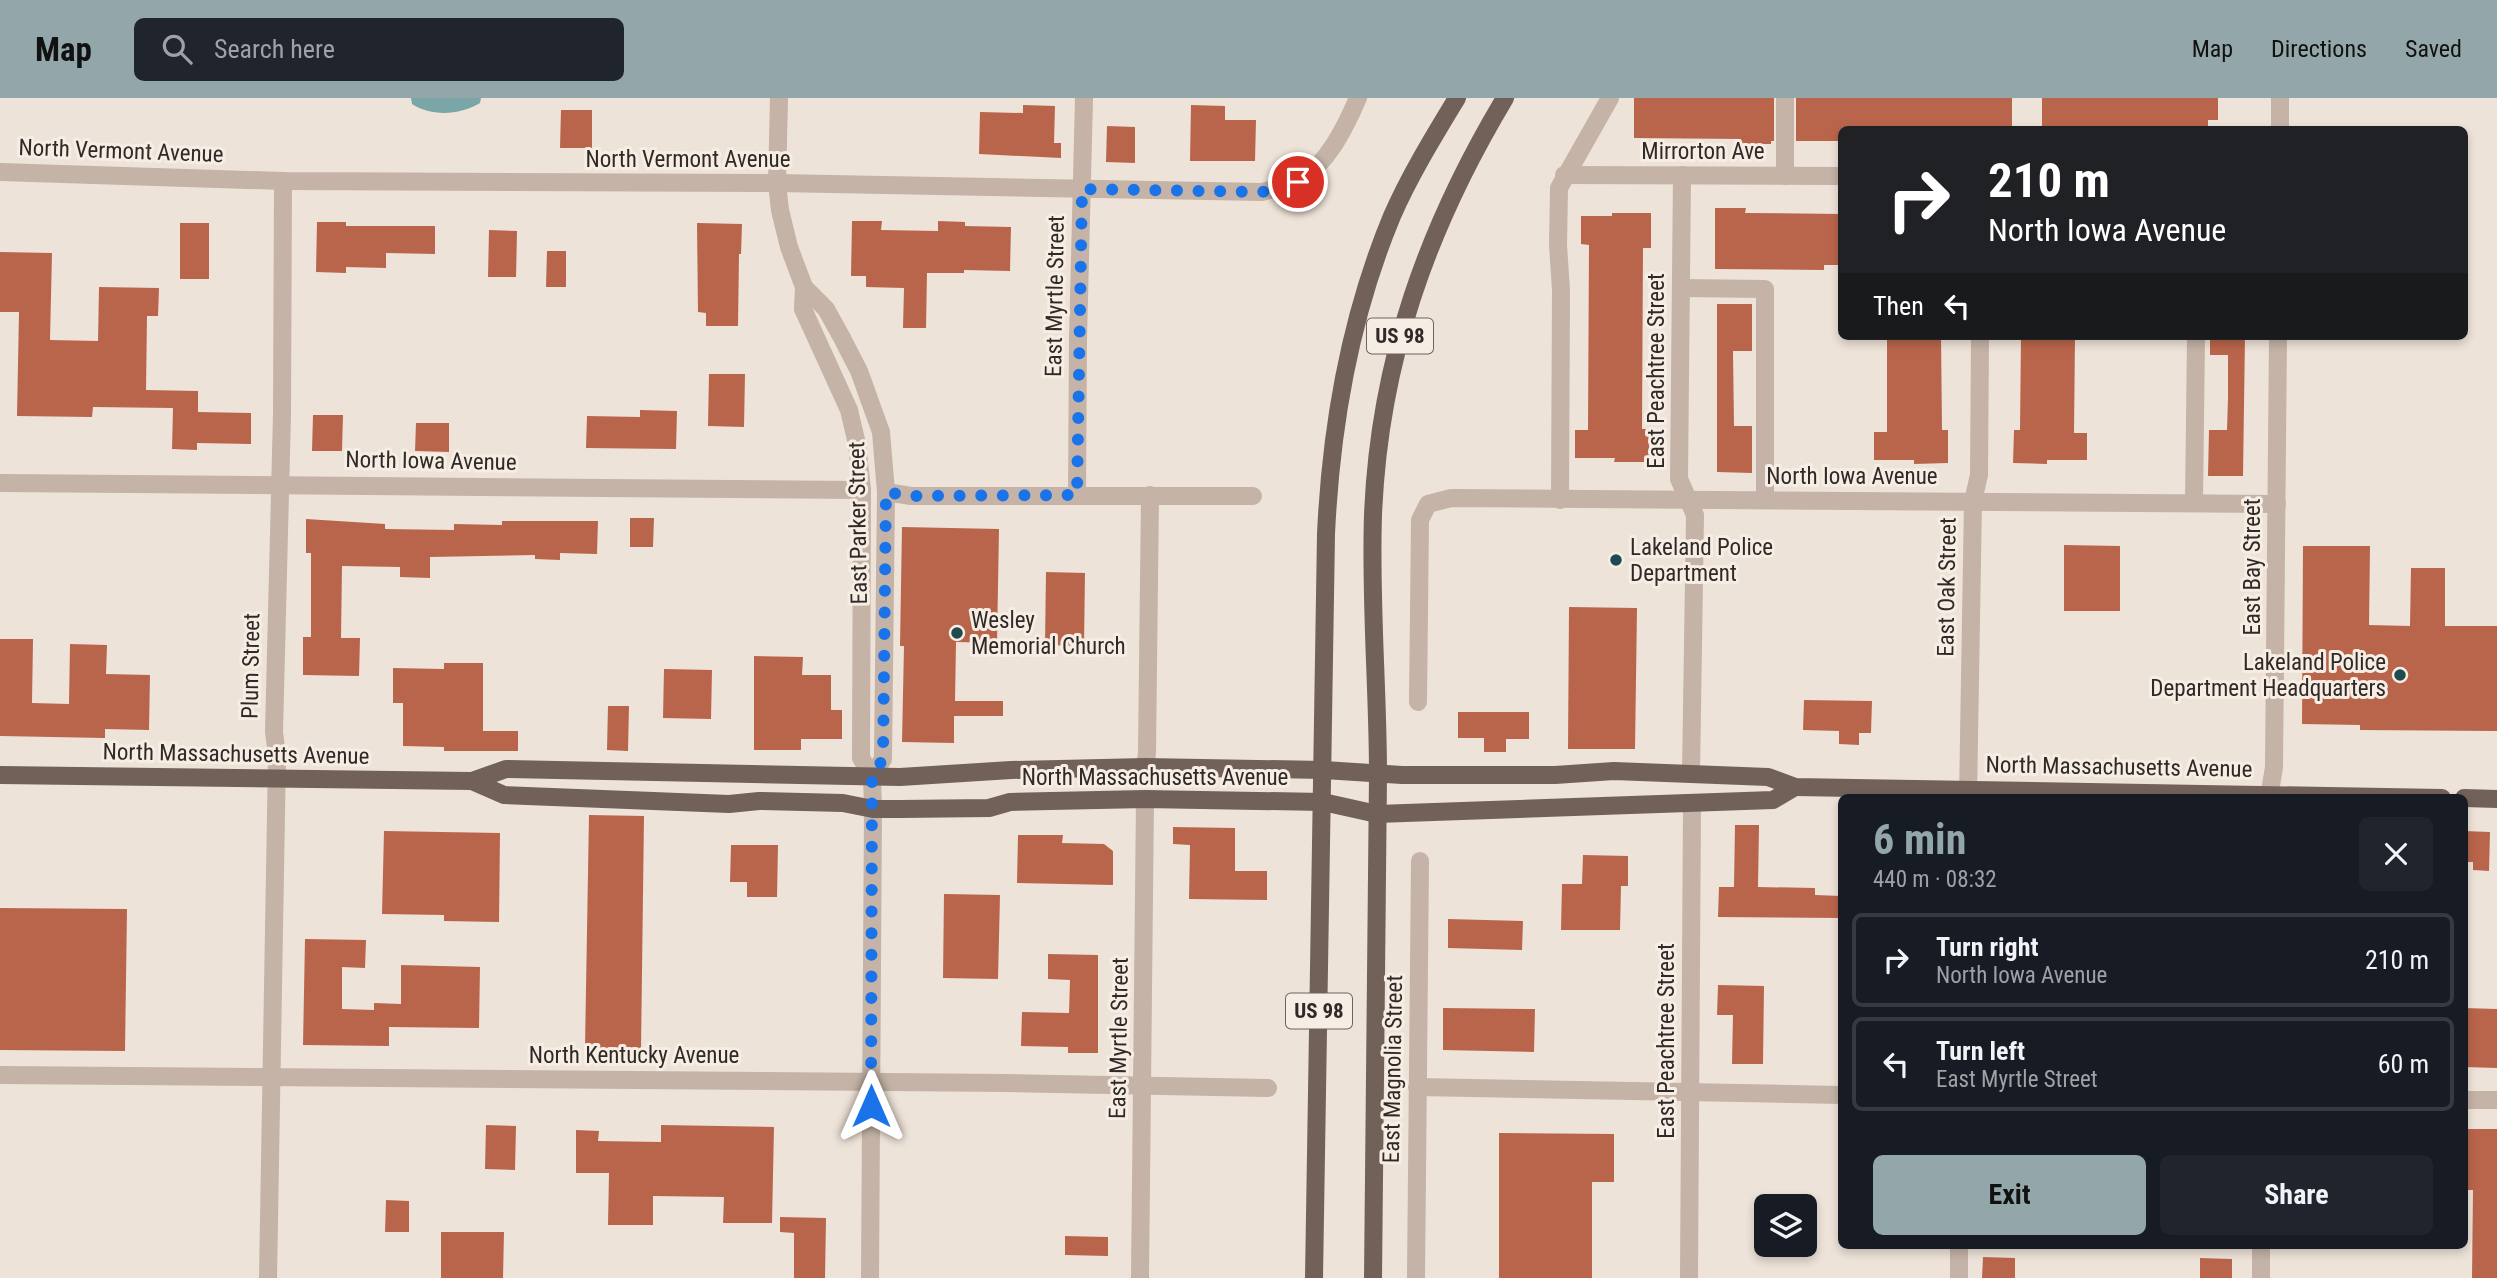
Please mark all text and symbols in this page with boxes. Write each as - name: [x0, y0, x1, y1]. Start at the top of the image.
- search box: [134, 18, 624, 81]
- text: Map: [35, 30, 92, 69]
- icon: search: [158, 30, 196, 68]
- text: Search here: [214, 34, 335, 64]
- text: Map: [2192, 35, 2233, 63]
- text: Directions: [2271, 35, 2367, 63]
- text: Saved: [2405, 35, 2462, 63]
- street label: North Vermont Avenue: [18, 134, 224, 168]
- street label: Mirrorton Ave: [1641, 138, 1765, 165]
- street label: North Vermont Avenue: [585, 146, 791, 173]
- pin: [1268, 152, 1328, 212]
- text: 210 m: [1988, 152, 2110, 209]
- icon: right: [1873, 154, 1964, 245]
- icon: arrive: [1279, 163, 1317, 201]
- text: North Iowa Avenue: [1988, 211, 2226, 249]
- street label: East Myrtle Street: [1040, 215, 1070, 377]
- street label: East Peachtree Street: [1643, 273, 1670, 469]
- icon: left: [1938, 287, 1976, 325]
- text: Then: [1873, 291, 1924, 321]
- road number: US 98: [1367, 318, 1433, 354]
- street label: East Parker Street: [843, 441, 873, 605]
- street label: North Iowa Avenue: [345, 446, 517, 476]
- street label: North Iowa Avenue: [1766, 463, 1938, 490]
- street label: East Bay Street: [2239, 498, 2266, 636]
- street label: East Oak Street: [1932, 517, 1962, 657]
- place label: Lakeland Police Department: [1630, 534, 1773, 587]
- marker: Lakeland Police Department: [1608, 552, 1624, 568]
- place label: Wesley Memorial Church: [971, 607, 1126, 660]
- street label: Plum Street: [237, 613, 265, 719]
- marker: Wesley Memorial Church: [949, 625, 965, 641]
- place label: Lakeland Police Department Headquarters: [2150, 649, 2386, 702]
- marker: Lakeland Police Department Headquarters: [2392, 667, 2408, 683]
- street label: North Massachusetts Avenue: [102, 738, 370, 770]
- street label: North Massachusetts Avenue: [1985, 751, 2253, 783]
- street label: North Massachusetts Avenue: [1022, 764, 1288, 791]
- text: 6 min: [1873, 815, 1966, 864]
- button: close: [2359, 817, 2433, 891]
- text: 440 m · 08:32: [1873, 866, 1997, 893]
- text: Turn right: [1936, 932, 2038, 962]
- icon: right: [1877, 941, 1915, 979]
- street label: East Peachtree Street: [1653, 943, 1680, 1139]
- text: 210 m: [2365, 945, 2429, 975]
- street label: East Myrtle Street: [1104, 957, 1134, 1119]
- text: North Iowa Avenue: [1936, 962, 2107, 989]
- street label: East Magnolia Street: [1378, 975, 1408, 1163]
- road number: US 98: [1286, 993, 1352, 1028]
- text: Turn left: [1936, 1036, 2025, 1066]
- street label: North Kentucky Avenue: [529, 1042, 739, 1069]
- icon: left: [1877, 1045, 1915, 1083]
- text: 60 m: [2378, 1049, 2429, 1079]
- text: East Myrtle Street: [1936, 1066, 2098, 1093]
- position arrow: [834, 1069, 908, 1143]
- button: Exit: [1873, 1155, 2146, 1235]
- button: Share: [2160, 1155, 2433, 1235]
- map controls: [1754, 1194, 1817, 1257]
- button: layers: [1754, 1194, 1817, 1257]

